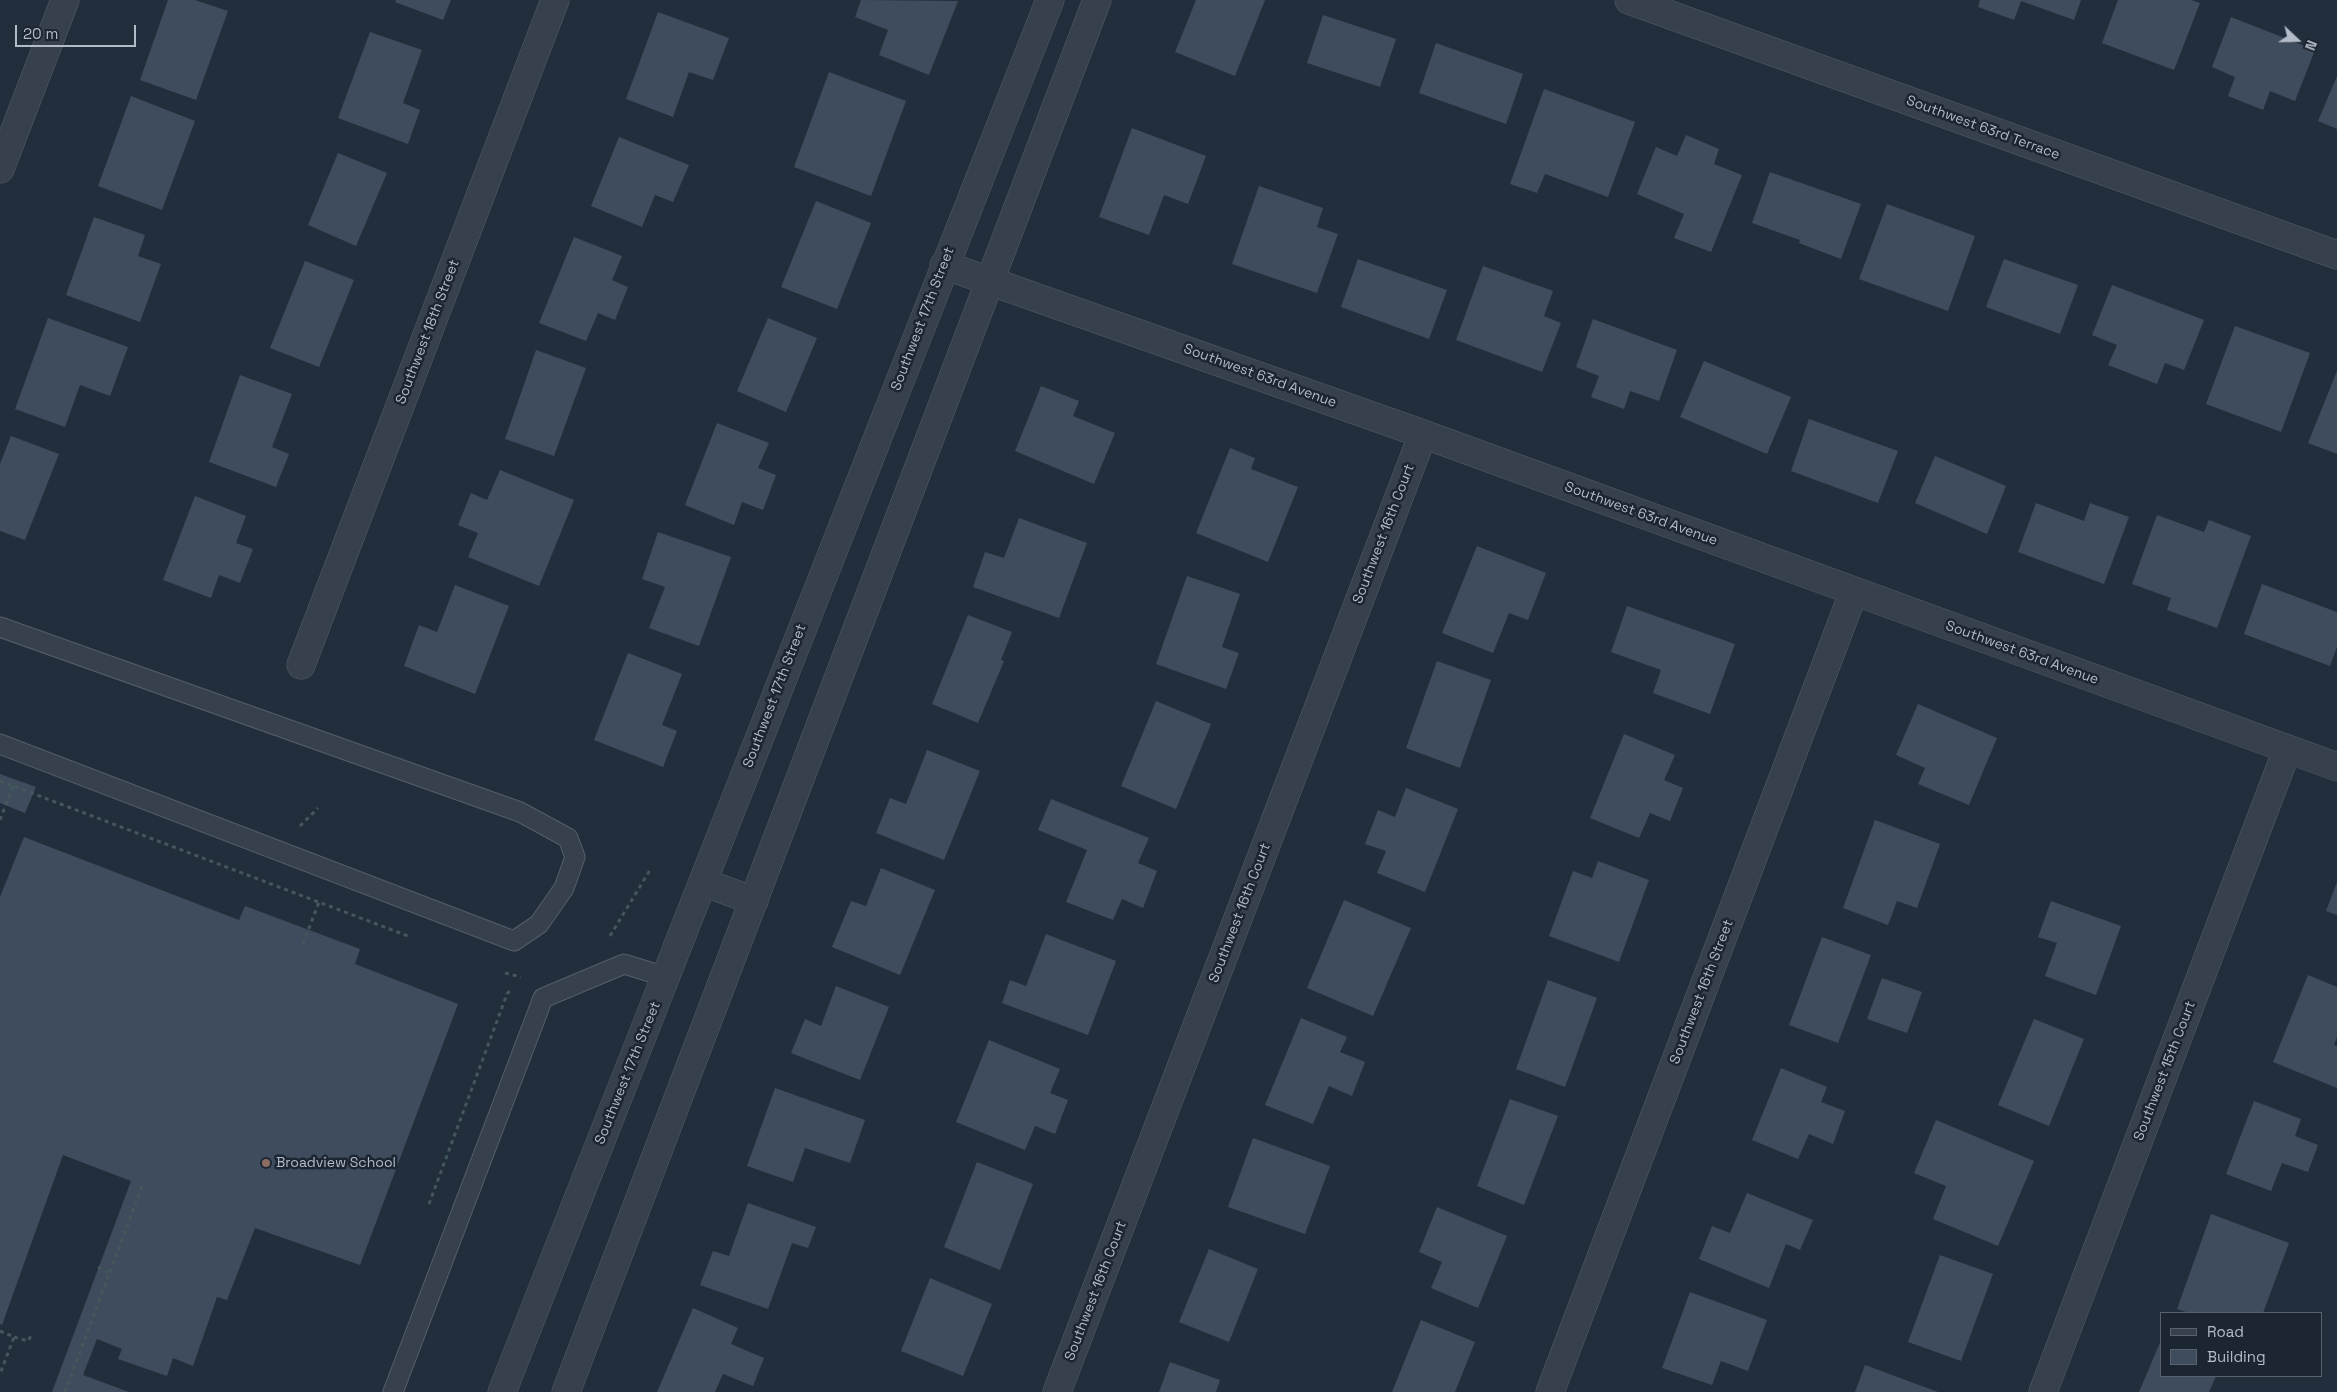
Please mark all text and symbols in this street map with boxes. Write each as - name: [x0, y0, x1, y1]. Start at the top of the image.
- scale bar: [18, 15, 139, 47]
- north arrow: [2272, 15, 2322, 65]
- text: 20 m: [23, 24, 58, 43]
- text: N: [2301, 38, 2321, 53]
- street label: Southwest 63rd Terrace: [1904, 92, 2062, 164]
- street label: Southwest 17th Street: [888, 245, 958, 393]
- street label: Southwest 18th Street: [393, 257, 463, 407]
- street label: Southwest 63rd Avenue: [1181, 340, 1339, 412]
- street label: Southwest 16th Court: [1350, 462, 1418, 606]
- street label: Southwest 63rd Avenue: [1562, 478, 1720, 550]
- street label: Southwest 63rd Avenue: [1943, 617, 2101, 689]
- street label: Southwest 17th Street: [740, 622, 810, 770]
- street label: Southwest 16th Court: [1206, 841, 1274, 985]
- street label: Southwest 16th Street: [1667, 917, 1737, 1067]
- street label: Southwest 17th Street: [592, 999, 664, 1147]
- street label: Southwest 15th Court: [2131, 999, 2199, 1143]
- place label: Broadview School: [276, 1155, 396, 1171]
- marker: Broadview School: [260, 1157, 272, 1169]
- street label: Southwest 16th Court: [1062, 1219, 1130, 1363]
- legend: [2160, 1312, 2322, 1377]
- text: Road: [2207, 1322, 2244, 1341]
- text: Building: [2207, 1347, 2266, 1366]

